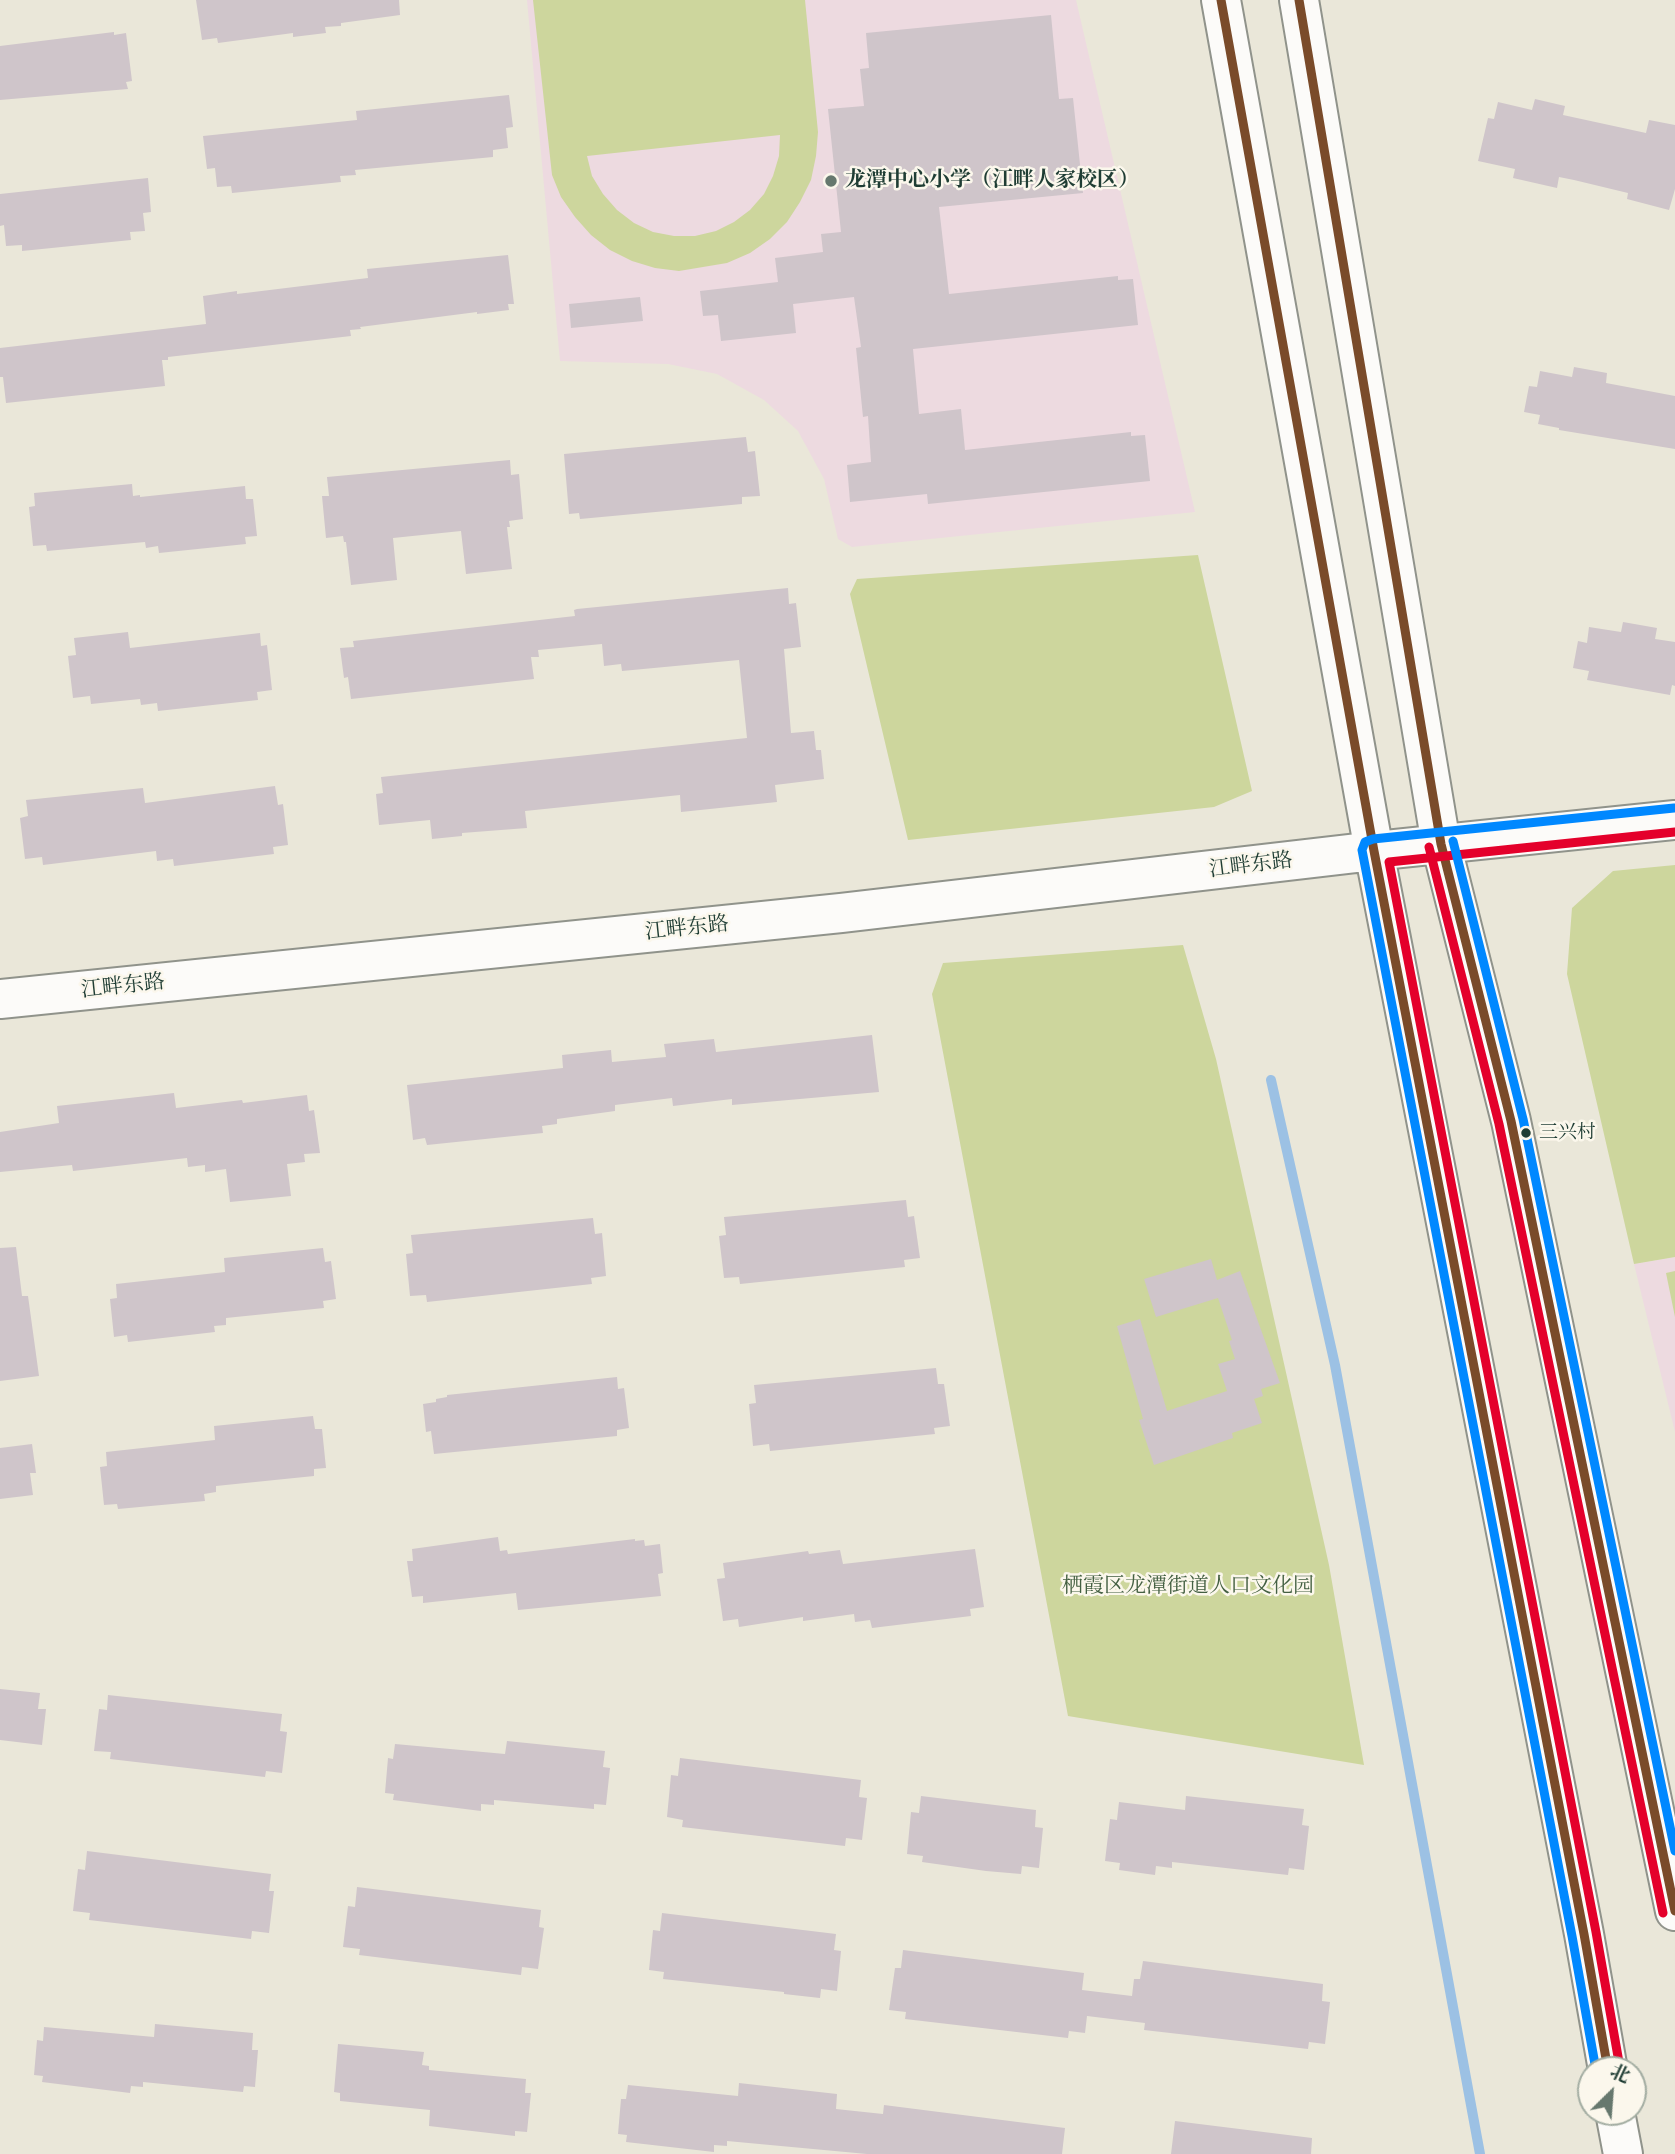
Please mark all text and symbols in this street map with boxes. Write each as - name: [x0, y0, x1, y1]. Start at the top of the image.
- place label: 龙潭中心小学（江畔人家校区）: [845, 168, 1139, 194]
- marker: 龙潭中心小学（江畔人家校区）: [823, 173, 839, 189]
- street label: 江畔东路: [1208, 848, 1294, 884]
- street label: 江畔东路: [644, 912, 730, 946]
- street label: 江畔东路: [80, 970, 166, 1004]
- place label: 三兴村: [1539, 1122, 1596, 1144]
- marker: 三兴村: [1519, 1126, 1533, 1140]
- park label: 栖霞区龙潭街道人口文化园: [1062, 1574, 1314, 1600]
- north arrow: [1577, 2056, 1647, 2126]
- text: 北: [1606, 2059, 1634, 2089]

